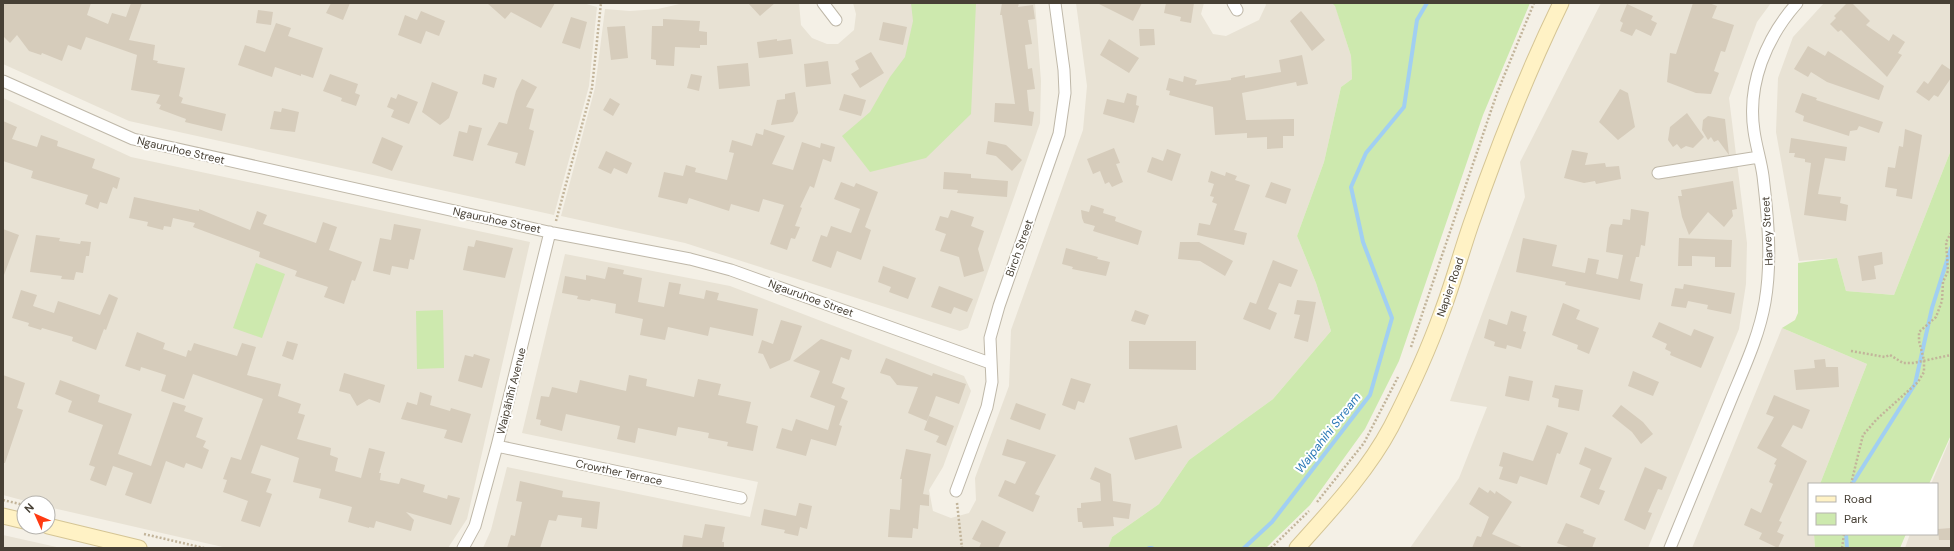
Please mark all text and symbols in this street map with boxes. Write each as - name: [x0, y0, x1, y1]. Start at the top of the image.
- street label: Ngauruhoe Street: [136, 133, 226, 167]
- street label: Harvey Street: [1758, 196, 1776, 266]
- street label: Ngauruhoe Street: [452, 204, 542, 236]
- street label: Birch Street: [1002, 217, 1036, 279]
- street label: Napier Road: [1433, 255, 1467, 319]
- street label: Ngauruhoe Street: [767, 276, 855, 320]
- street label: Waipāhīhī Avenue: [493, 346, 529, 436]
- water label: Waipahihi Stream: [1292, 389, 1365, 476]
- street label: Crowther Terrace: [574, 456, 664, 488]
- legend: [1808, 483, 1938, 535]
- text: Road: [1844, 491, 1872, 507]
- north arrow: [16, 495, 56, 535]
- text: N: [21, 500, 37, 516]
- text: Park: [1844, 511, 1868, 527]

